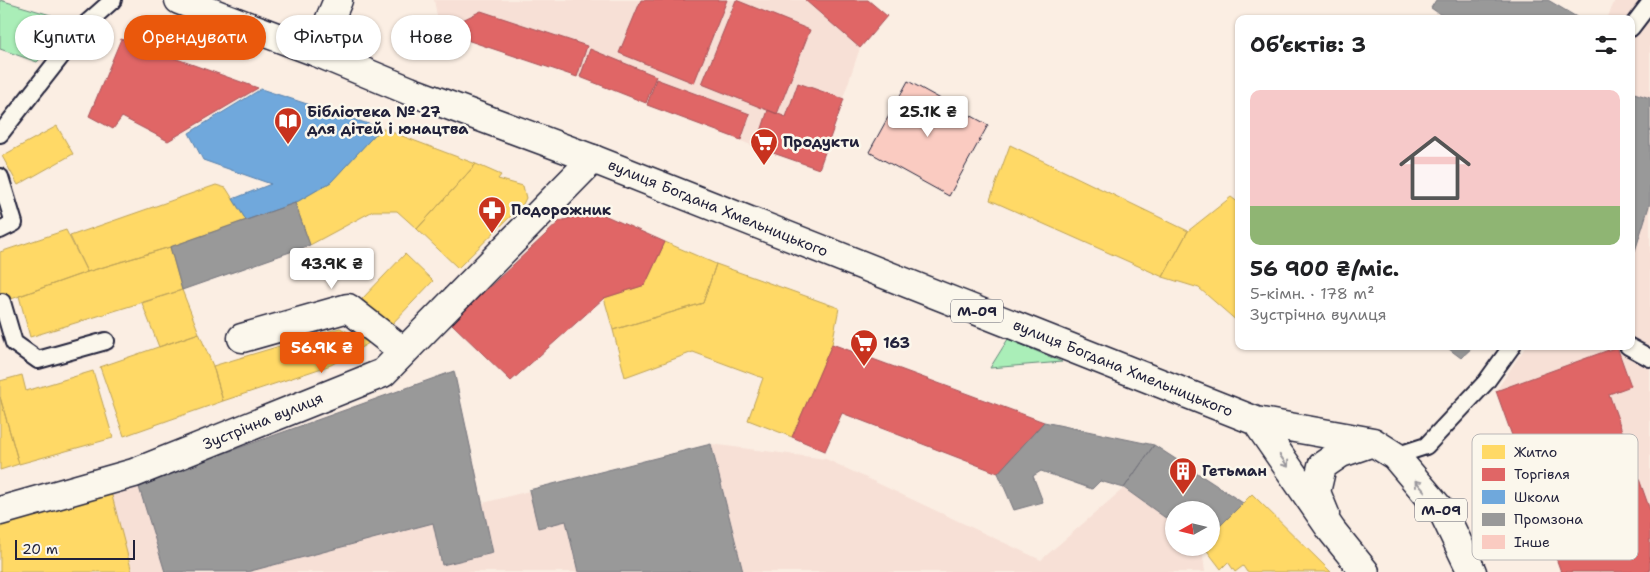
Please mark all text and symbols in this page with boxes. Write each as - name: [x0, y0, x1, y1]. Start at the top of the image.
- chip: Купити: [15, 15, 114, 60]
- chip: Орендувати: [124, 15, 266, 60]
- chip: Фільтри: [276, 15, 381, 60]
- chip: Нове: [391, 15, 471, 60]
- text: Об’єктів: 3: [1250, 31, 1366, 59]
- icon: filters: [1592, 31, 1620, 59]
- pin: 25.1K ₴: [882, 96, 974, 138]
- text: 25.1K ₴: [899, 101, 957, 122]
- place label: Бібліотека № 27 для дітей і юнацтва: [307, 102, 469, 139]
- library icon: Бібліотека № 27 для дітей і юнацтва: [273, 106, 303, 145]
- icon: home: [1390, 123, 1480, 213]
- supermarket icon: Продукти: [749, 127, 779, 166]
- place label: Продукти: [783, 132, 860, 152]
- street label: вулиця Богдана Хмельницького: [605, 155, 831, 261]
- pharmacy icon: Подорожник: [477, 195, 507, 234]
- place label: Подорожник: [511, 200, 612, 220]
- pin: 43.9K ₴: [286, 248, 378, 290]
- text: 43.9K ₴: [301, 253, 363, 274]
- text: 56 900 ₴/міс.: [1250, 255, 1399, 283]
- text: 5-кімн. · 178 m²: [1250, 283, 1375, 304]
- road number: М-09: [951, 300, 1003, 322]
- text: Зустрічна вулиця: [1250, 304, 1387, 325]
- street label: вулиця Богдана Хмельницького: [1010, 315, 1236, 421]
- supermarket icon: 163: [849, 328, 879, 367]
- pin: 56.9K ₴: [276, 332, 368, 374]
- place label: 163: [883, 333, 910, 353]
- text: 56.9K ₴: [291, 337, 353, 358]
- street label: Зустрічна вулиця: [200, 388, 326, 454]
- legend: [1472, 434, 1638, 560]
- text: Житло: [1514, 443, 1557, 461]
- one-way arrow: [1279, 454, 1289, 468]
- building icon: Гетьман: [1168, 456, 1198, 495]
- place label: Гетьман: [1202, 461, 1267, 481]
- text: Торгівля: [1514, 465, 1570, 483]
- one-way arrow: [1415, 480, 1426, 493]
- text: Школи: [1514, 488, 1560, 506]
- road number: М-09: [1415, 498, 1467, 522]
- north arrow: [1165, 501, 1220, 556]
- map controls: [1165, 501, 1220, 556]
- text: Промзона: [1514, 510, 1583, 528]
- text: Інше: [1514, 533, 1550, 551]
- scale bar: [15, 537, 135, 560]
- text: 20 m: [22, 540, 58, 558]

